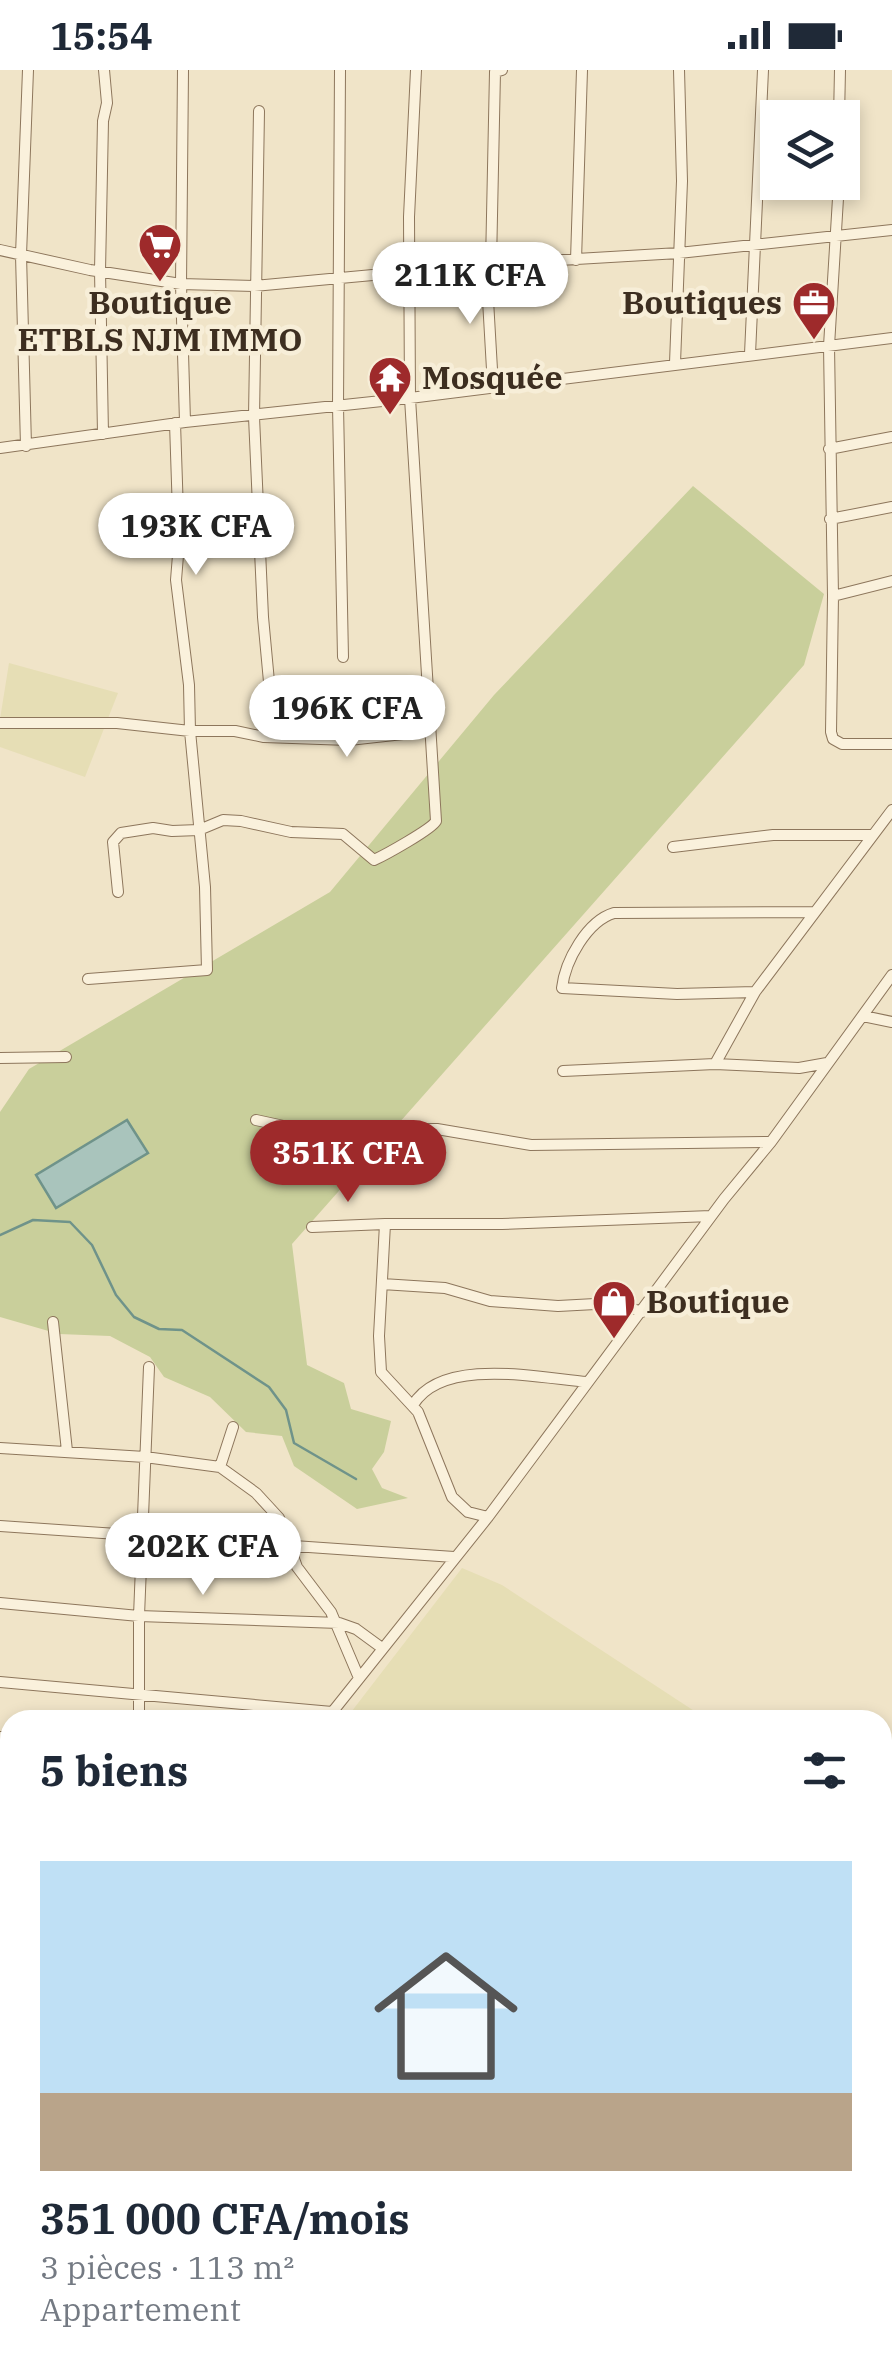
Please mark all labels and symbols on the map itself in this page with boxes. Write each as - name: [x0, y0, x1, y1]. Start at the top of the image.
- supermarket icon: Boutique ETBLS NJM IMMO: [137, 222, 183, 283]
- pin: 211K CFA: [367, 242, 573, 327]
- office icon: Boutiques: [791, 280, 837, 341]
- place label: Boutique ETBLS NJM IMMO: [17, 281, 303, 360]
- place label: Boutiques: [622, 281, 782, 323]
- temple icon: Mosquée: [367, 355, 413, 416]
- place label: Mosquée: [422, 356, 563, 398]
- pin: 193K CFA: [93, 493, 299, 578]
- pin: 196K CFA: [244, 675, 450, 760]
- pin: 351K CFA: [245, 1120, 451, 1205]
- shop icon: Boutique: [591, 1279, 637, 1340]
- place label: Boutique: [646, 1280, 790, 1322]
- pin: 202K CFA: [100, 1513, 306, 1598]

